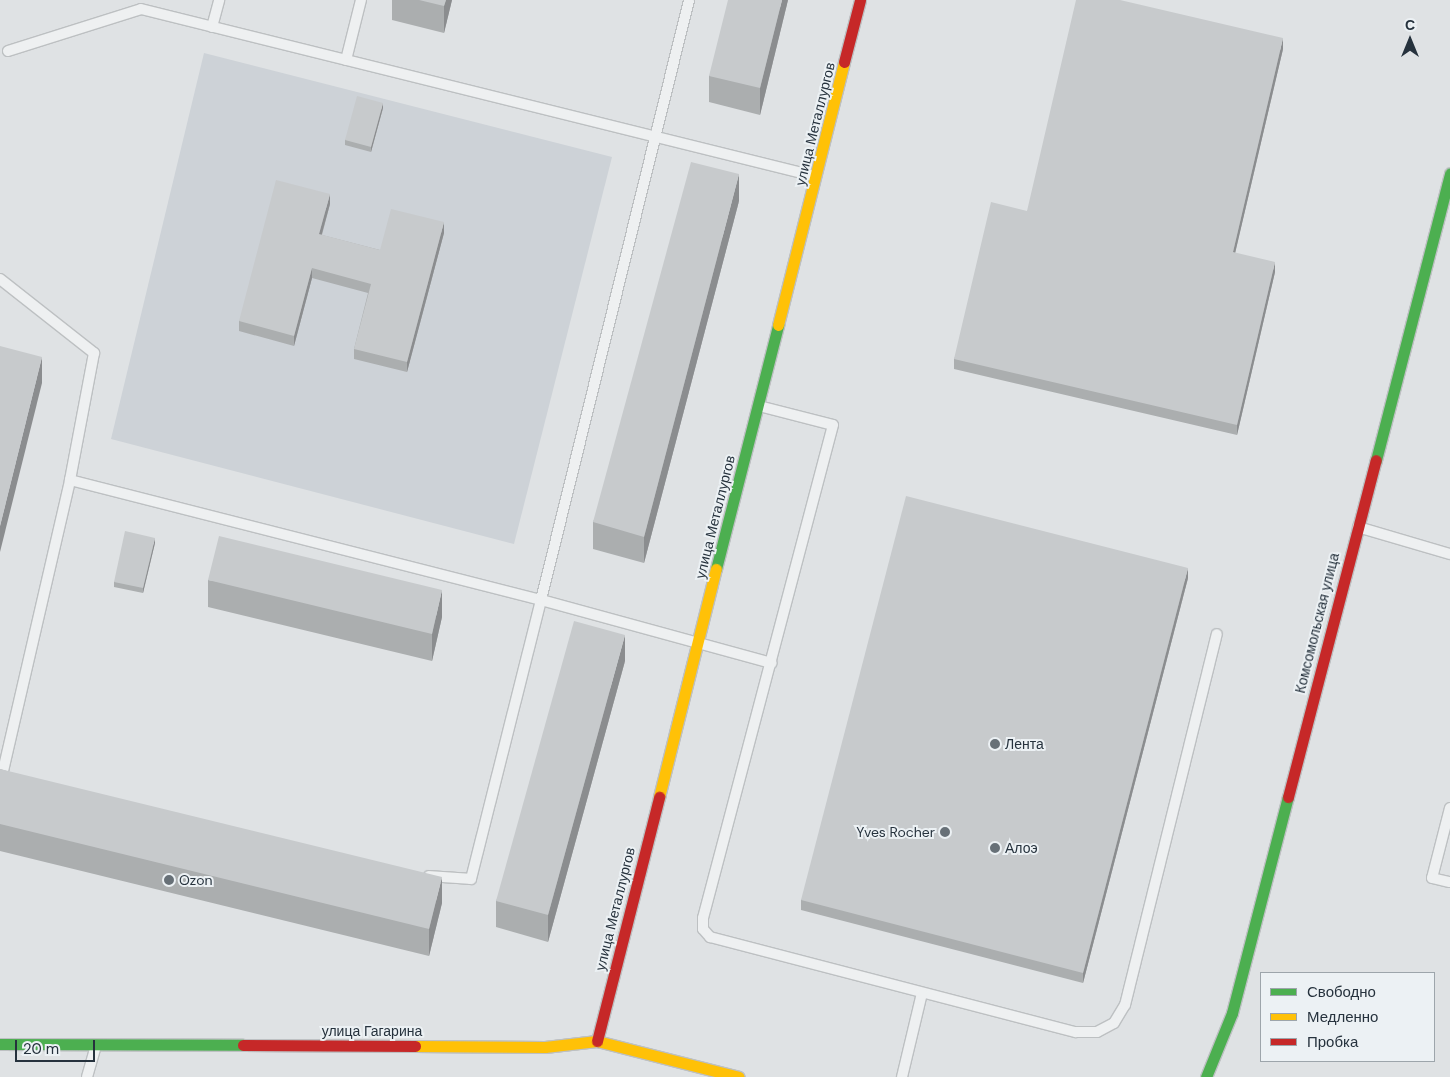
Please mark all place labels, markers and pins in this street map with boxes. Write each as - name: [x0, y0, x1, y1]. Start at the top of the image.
- place label: Лента: [1005, 736, 1044, 752]
- marker: Лента: [989, 738, 1001, 750]
- place label: Yves Rocher: [856, 824, 935, 840]
- marker: Yves Rocher: [939, 826, 951, 838]
- place label: Алоэ: [1005, 840, 1038, 856]
- marker: Алоэ: [989, 842, 1001, 854]
- place label: Ozon: [179, 872, 213, 888]
- marker: Ozon: [163, 874, 175, 886]

